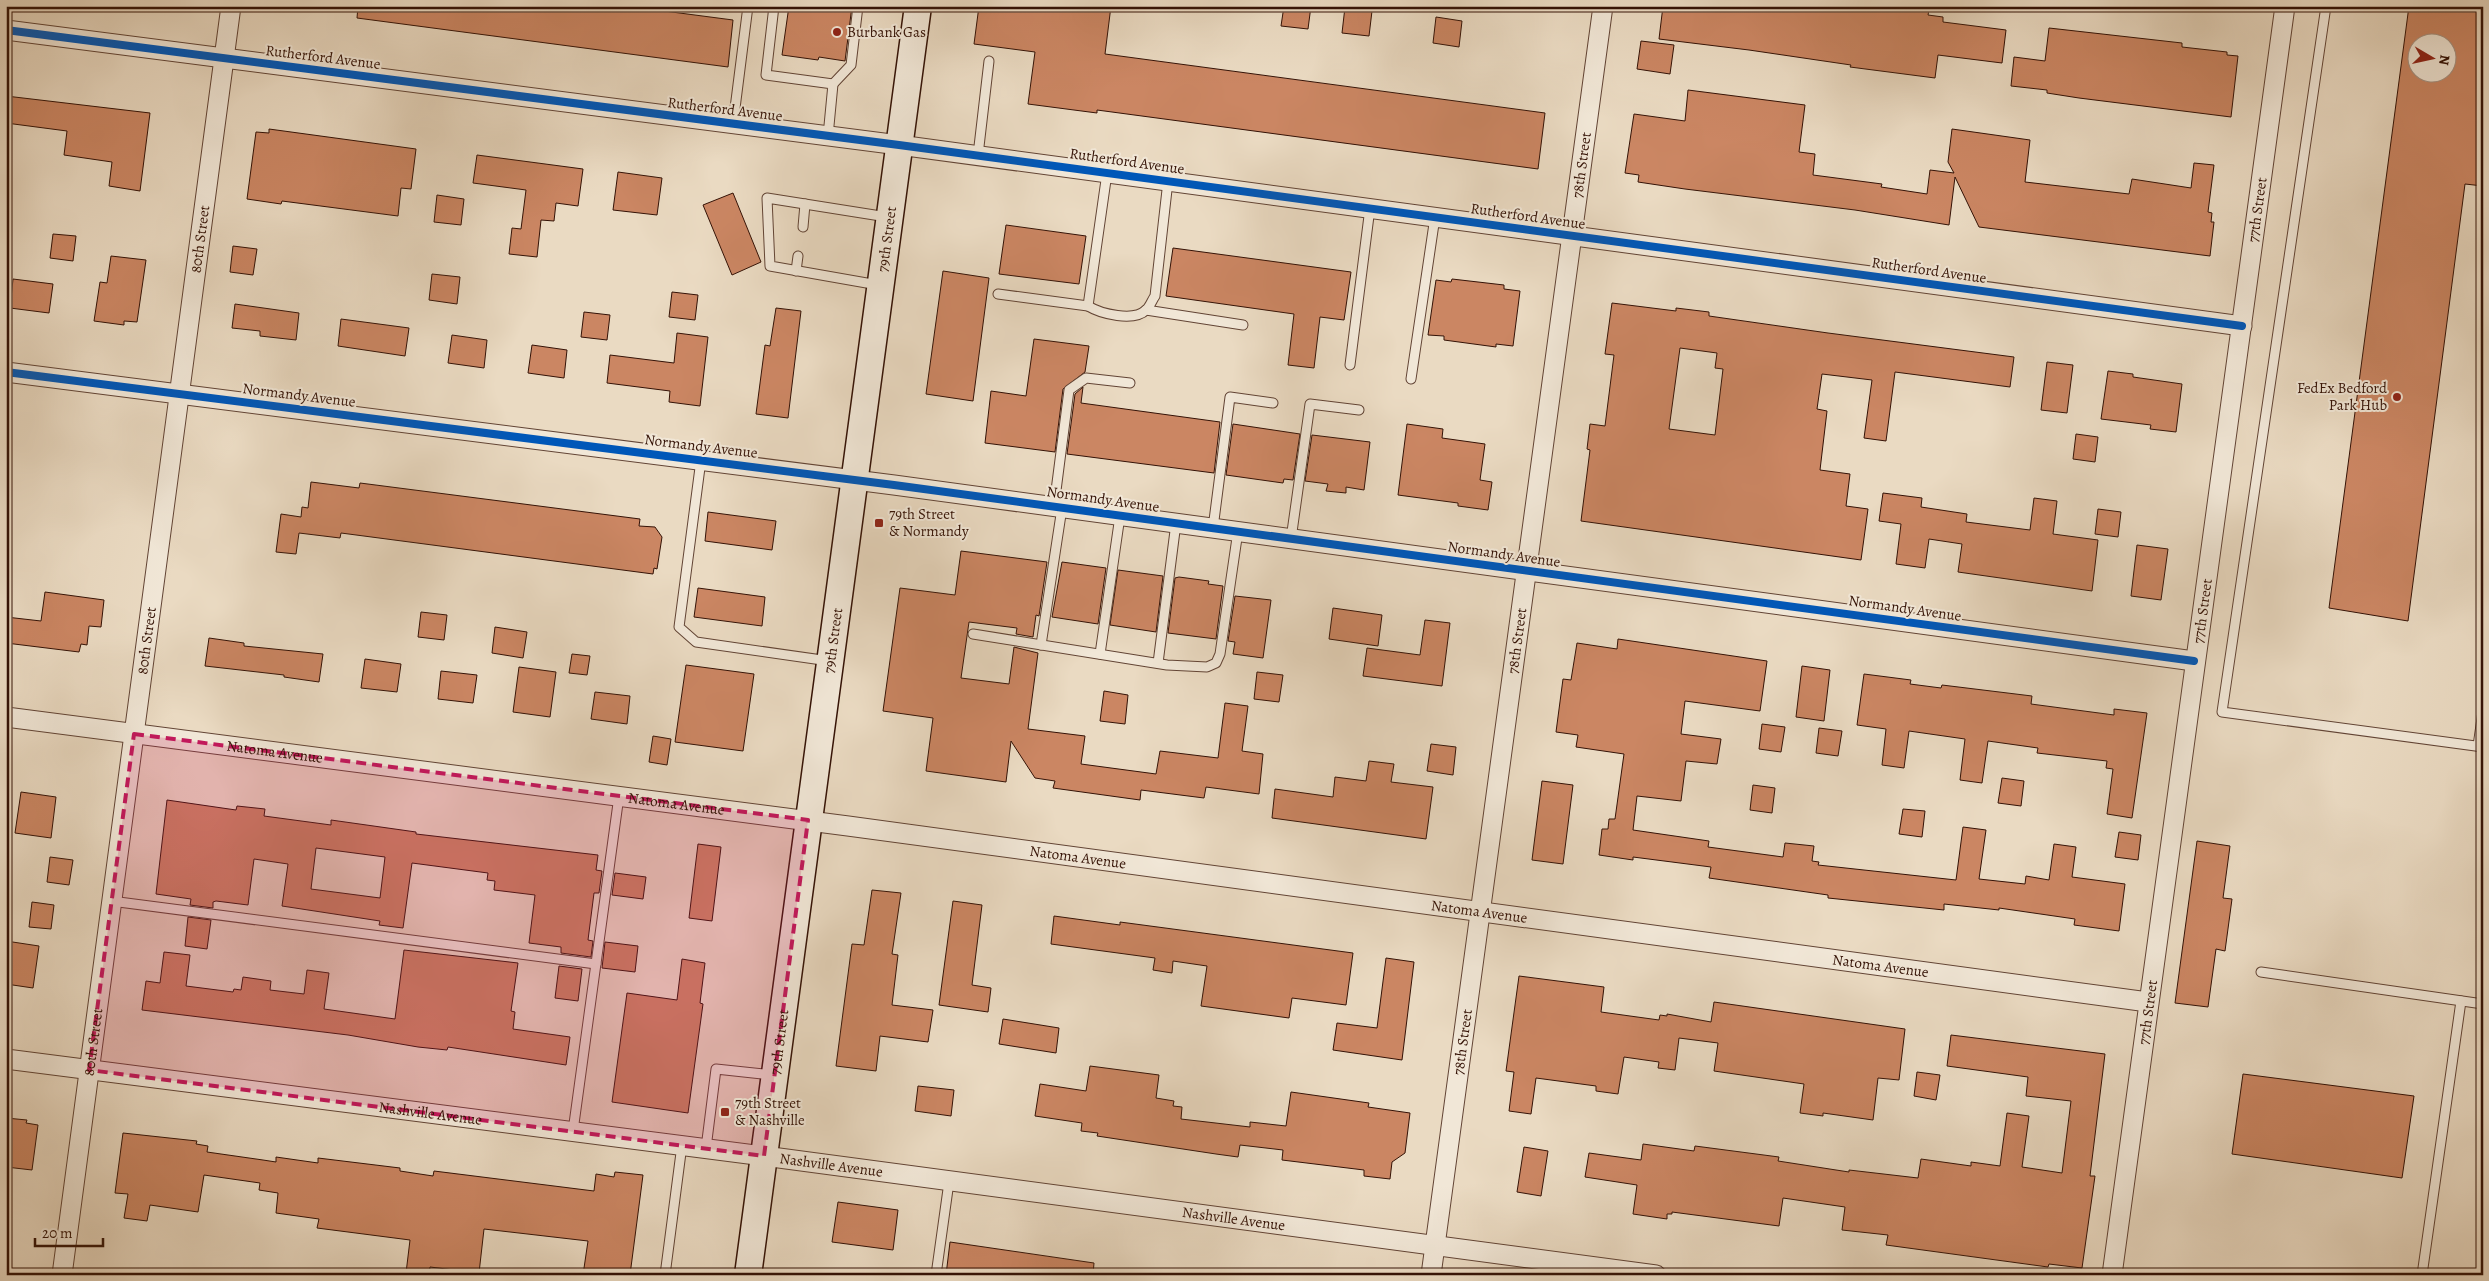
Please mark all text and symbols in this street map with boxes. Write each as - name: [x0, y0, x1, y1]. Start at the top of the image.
- place label: Burbank Gas: [847, 22, 926, 42]
- marker: Burbank Gas: [831, 26, 843, 38]
- north arrow: [2406, 32, 2456, 82]
- street label: Rutherford Avenue: [264, 40, 382, 74]
- text: N: [2434, 53, 2455, 66]
- street label: Rutherford Avenue: [666, 92, 784, 126]
- street label: 78th Street: [1567, 131, 1596, 199]
- street label: Rutherford Avenue: [1068, 143, 1186, 179]
- street label: 77th Street: [2243, 176, 2272, 244]
- street label: Rutherford Avenue: [1469, 198, 1587, 234]
- street label: 80th Street: [186, 204, 214, 274]
- street label: 79th Street: [872, 205, 901, 273]
- street label: Rutherford Avenue: [1870, 252, 1988, 288]
- street label: Normandy Avenue: [241, 378, 357, 412]
- place label: FedEx Bedford Park Hub: [2297, 378, 2388, 415]
- marker: FedEx Bedford Park Hub: [2391, 391, 2403, 403]
- street label: Normandy Avenue: [643, 429, 759, 463]
- street label: Normandy Avenue: [1045, 481, 1161, 517]
- place label: 79th Street & Normandy: [889, 504, 969, 541]
- marker: 79th Street & Normandy: [873, 517, 885, 529]
- street label: Normandy Avenue: [1446, 536, 1562, 572]
- street label: 77th Street: [2188, 577, 2217, 645]
- street label: Normandy Avenue: [1847, 590, 1963, 626]
- street label: 80th Street: [132, 605, 161, 676]
- street label: 78th Street: [1503, 606, 1531, 675]
- street label: 79th Street: [819, 607, 847, 675]
- street label: Natoma Avenue: [225, 736, 324, 768]
- street label: Natoma Avenue: [627, 788, 726, 820]
- street label: Natoma Avenue: [1028, 841, 1128, 874]
- street label: Natoma Avenue: [1430, 895, 1529, 928]
- street label: Natoma Avenue: [1831, 949, 1930, 982]
- street label: 77th Street: [2133, 979, 2162, 1046]
- street label: 80th Street: [79, 1007, 107, 1077]
- street label: 79th Street: [765, 1008, 794, 1076]
- street label: 78th Street: [1448, 1008, 1477, 1076]
- place label: 79th Street & Nashville: [735, 1093, 805, 1130]
- street label: Nashville Avenue: [378, 1097, 484, 1130]
- marker: 79th Street & Nashville: [719, 1106, 731, 1118]
- street label: Nashville Avenue: [778, 1148, 884, 1182]
- street label: Nashville Avenue: [1181, 1202, 1287, 1235]
- scale bar: [35, 1216, 102, 1248]
- text: 20 m: [42, 1223, 73, 1243]

